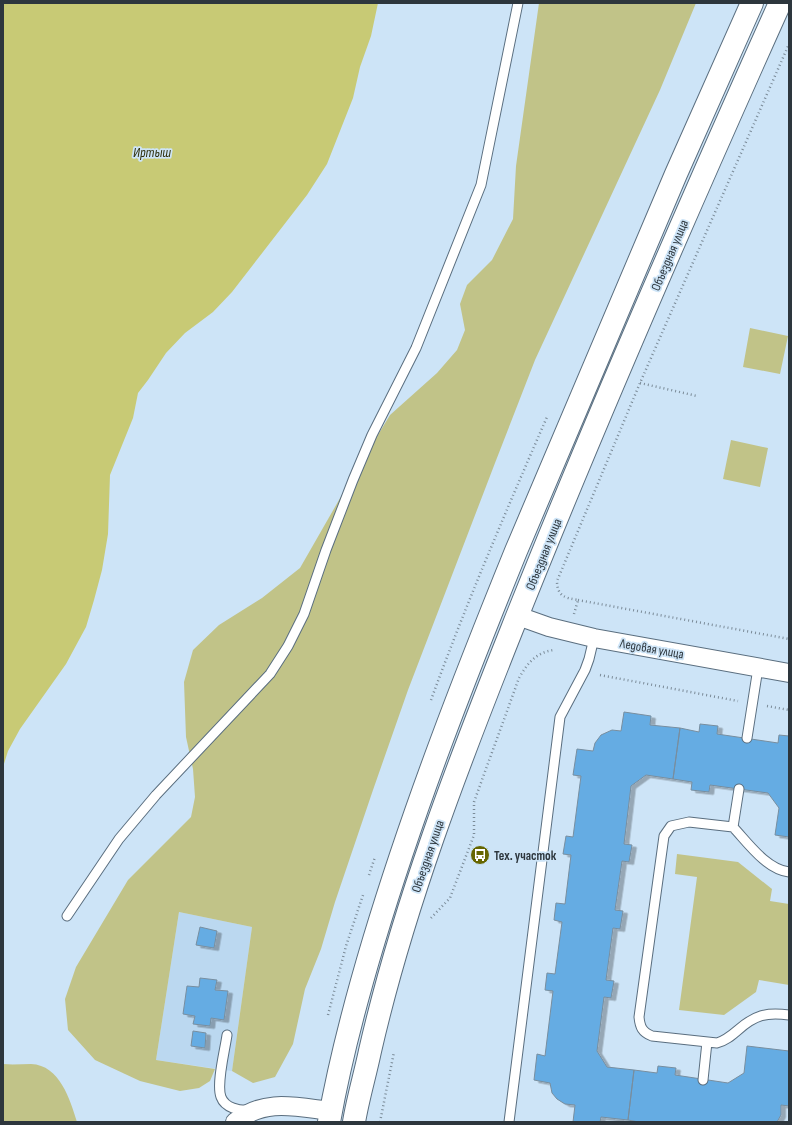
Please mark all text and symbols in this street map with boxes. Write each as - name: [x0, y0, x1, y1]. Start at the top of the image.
- water label: Иртыш: [133, 144, 171, 161]
- street label: Объездная улица: [648, 218, 692, 293]
- street label: Объездная улица: [522, 516, 565, 592]
- street label: Ледовая улица: [618, 635, 685, 662]
- street label: Объездная улица: [408, 818, 448, 895]
- bus stop icon: Тех. участок: [469, 844, 491, 866]
- place label: Тех. участок: [494, 848, 557, 864]

